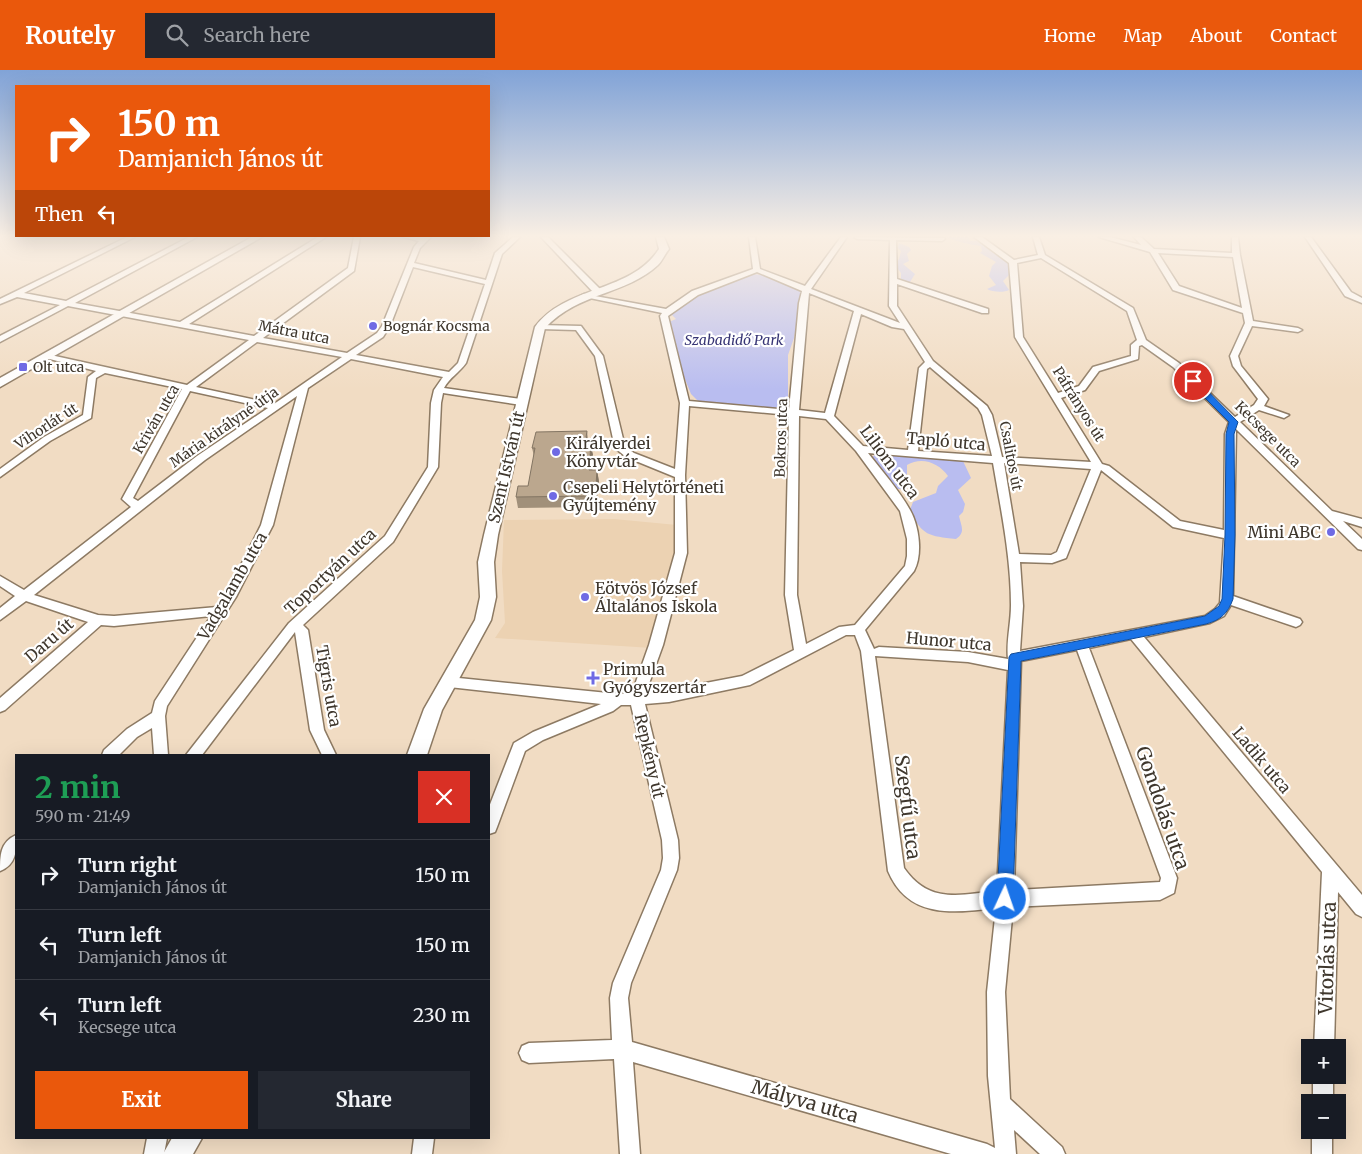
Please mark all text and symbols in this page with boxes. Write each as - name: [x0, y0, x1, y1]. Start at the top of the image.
- search box: [145, 13, 495, 58]
- text: Routely: [25, 20, 115, 51]
- icon: search: [163, 21, 191, 49]
- text: Search here: [203, 23, 310, 47]
- text: Home: [1044, 24, 1096, 47]
- text: Map: [1124, 24, 1162, 47]
- text: About: [1190, 24, 1242, 47]
- text: Contact: [1270, 24, 1337, 47]
- text: 150 m: [118, 102, 220, 146]
- icon: right: [35, 105, 100, 170]
- text: Damjanich János út: [118, 145, 323, 173]
- icon: left: [93, 200, 121, 228]
- text: Then: [35, 202, 83, 226]
- street label: Mátra utca: [257, 316, 332, 348]
- place label: Bognár Kocsma: [383, 317, 490, 335]
- marker: Bognár Kocsma: [367, 320, 379, 332]
- park label: Szabadidő Park: [685, 331, 784, 349]
- place label: Olt utca: [33, 358, 85, 376]
- pin: [1172, 360, 1214, 402]
- marker: Olt utca: [17, 361, 29, 373]
- street label: Páfrányos út: [1049, 363, 1109, 445]
- icon: arrive: [1179, 367, 1207, 395]
- street label: Kriván utca: [129, 381, 183, 457]
- street label: Mária királyné útja: [166, 383, 282, 471]
- street label: Kecsege utca: [1231, 397, 1305, 471]
- street label: Bokros utca: [771, 398, 791, 478]
- street label: Vihorlát út: [10, 399, 81, 454]
- street label: Szent István út: [483, 408, 529, 525]
- street label: Csalitos út: [995, 420, 1027, 493]
- street label: Liliom utca: [856, 421, 924, 503]
- street label: Tapló utca: [906, 428, 987, 454]
- place label: Királyerdei Könyvtár: [566, 433, 651, 471]
- marker: Királyerdei Könyvtár: [550, 446, 562, 458]
- place label: Csepeli Helytörténeti Gyűjtemény: [563, 477, 724, 515]
- marker: Csepeli Helytörténeti Gyűjtemény: [547, 490, 559, 502]
- place label: Mini ABC: [1247, 522, 1321, 542]
- street label: Toportyán utca: [280, 523, 380, 618]
- marker: Mini ABC: [1325, 526, 1337, 538]
- street label: Vadgalamb utca: [192, 528, 271, 644]
- place label: Eötvös József Általános Iskola: [594, 578, 718, 616]
- marker: Eötvös József Általános Iskola: [579, 591, 591, 603]
- street label: Daru út: [21, 613, 78, 667]
- street label: Hunor utca: [905, 627, 993, 655]
- street label: Tigris utca: [312, 644, 346, 729]
- place label: Primula Gyógyszertár: [603, 659, 706, 697]
- marker: Primula Gyógyszertár: [587, 672, 599, 684]
- street label: Repkény út: [631, 712, 670, 801]
- street label: Ladik utca: [1229, 723, 1296, 797]
- street label: Gondolás utca: [1131, 743, 1195, 873]
- street label: Szegfű utca: [890, 753, 926, 861]
- text: 2 min: [35, 768, 120, 806]
- button: close: [418, 771, 470, 823]
- text: 590 m · 21:49: [35, 806, 130, 826]
- text: Turn right: [78, 853, 177, 877]
- icon: right: [35, 861, 63, 889]
- text: 150 m: [416, 863, 470, 887]
- position arrow: [978, 872, 1030, 924]
- text: Damjanich János út: [78, 877, 227, 897]
- street label: Vitorlás utca: [1313, 901, 1341, 1016]
- text: Turn left: [78, 923, 162, 947]
- icon: left: [35, 931, 63, 959]
- text: 150 m: [416, 933, 470, 957]
- text: Damjanich János út: [78, 947, 227, 967]
- text: Turn left: [78, 993, 162, 1017]
- icon: left: [35, 1001, 63, 1029]
- text: 230 m: [413, 1003, 470, 1027]
- text: Kecsege utca: [78, 1017, 176, 1037]
- map controls: [1301, 1039, 1346, 1139]
- button: +: [1301, 1039, 1346, 1084]
- button: Exit: [35, 1071, 248, 1129]
- button: Share: [258, 1071, 470, 1129]
- street label: Mályva utca: [749, 1074, 861, 1128]
- button: −: [1301, 1094, 1346, 1139]

